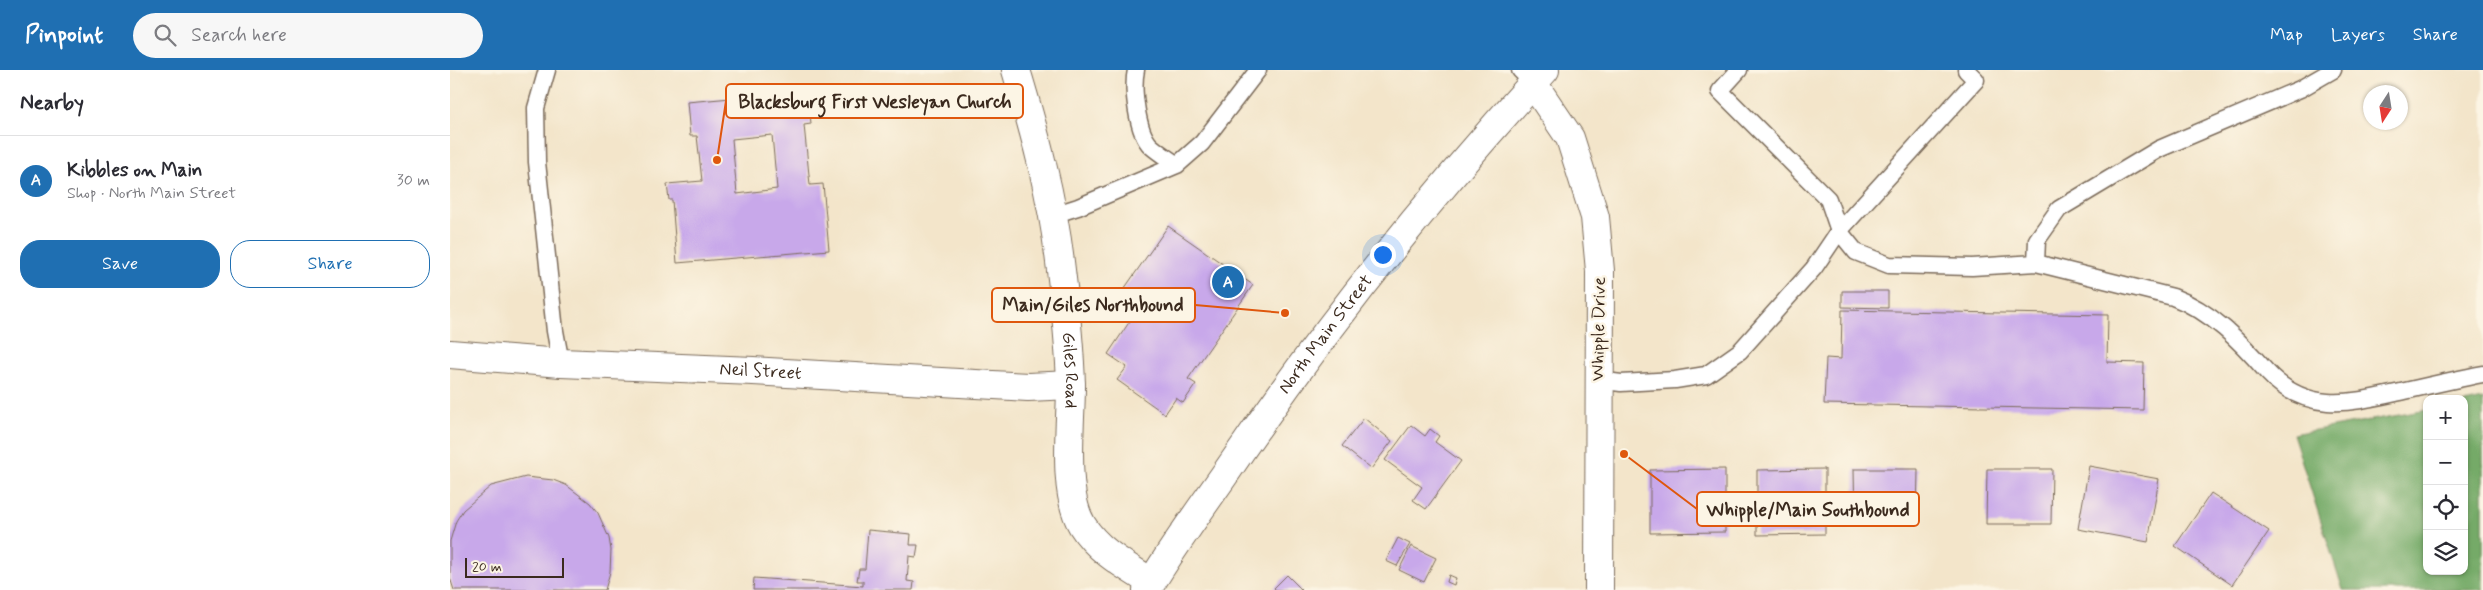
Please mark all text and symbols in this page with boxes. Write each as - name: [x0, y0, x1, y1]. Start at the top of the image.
- search box: [133, 13, 483, 58]
- text: Pinpoint: [25, 20, 103, 51]
- icon: search: [151, 21, 179, 49]
- text: Search here: [191, 23, 287, 48]
- text: Map: [2270, 23, 2303, 47]
- text: Layers: [2331, 23, 2385, 47]
- text: Share: [2413, 23, 2458, 47]
- callout: Blacksburg First Wesleyan Church: [726, 84, 1023, 118]
- north arrow: [2363, 85, 2408, 130]
- text: Nearby: [20, 89, 84, 117]
- text: Blacksburg First Wesleyan Church: [738, 90, 1012, 118]
- text: Kibbles on Main: [67, 158, 203, 183]
- text: A: [31, 170, 41, 191]
- text: 30 m: [397, 170, 430, 191]
- text: Shop · North Main Street: [67, 183, 236, 204]
- button: Save: [20, 240, 220, 288]
- button: Share: [230, 240, 430, 288]
- your location: [1370, 242, 1396, 268]
- pin: A: [1212, 263, 1244, 301]
- street label: North Main Street: [1273, 270, 1379, 399]
- street label: Whipple Drive: [1586, 277, 1612, 381]
- callout: Main/Giles Northbound: [992, 288, 1195, 322]
- text: Main/Giles Northbound: [1002, 293, 1184, 318]
- street label: Giles Road: [1056, 331, 1083, 409]
- street label: Neil Street: [719, 358, 802, 386]
- map controls: [2423, 395, 2468, 575]
- button: +: [2423, 395, 2468, 440]
- button: −: [2423, 440, 2468, 485]
- button: locate: [2423, 485, 2468, 530]
- callout: Whipple/Main Southbound: [1697, 492, 1919, 526]
- text: Whipple/Main Southbound: [1705, 498, 1910, 523]
- button: layers: [2423, 530, 2468, 575]
- scale bar: [465, 555, 564, 578]
- text: 20 m: [472, 558, 502, 576]

